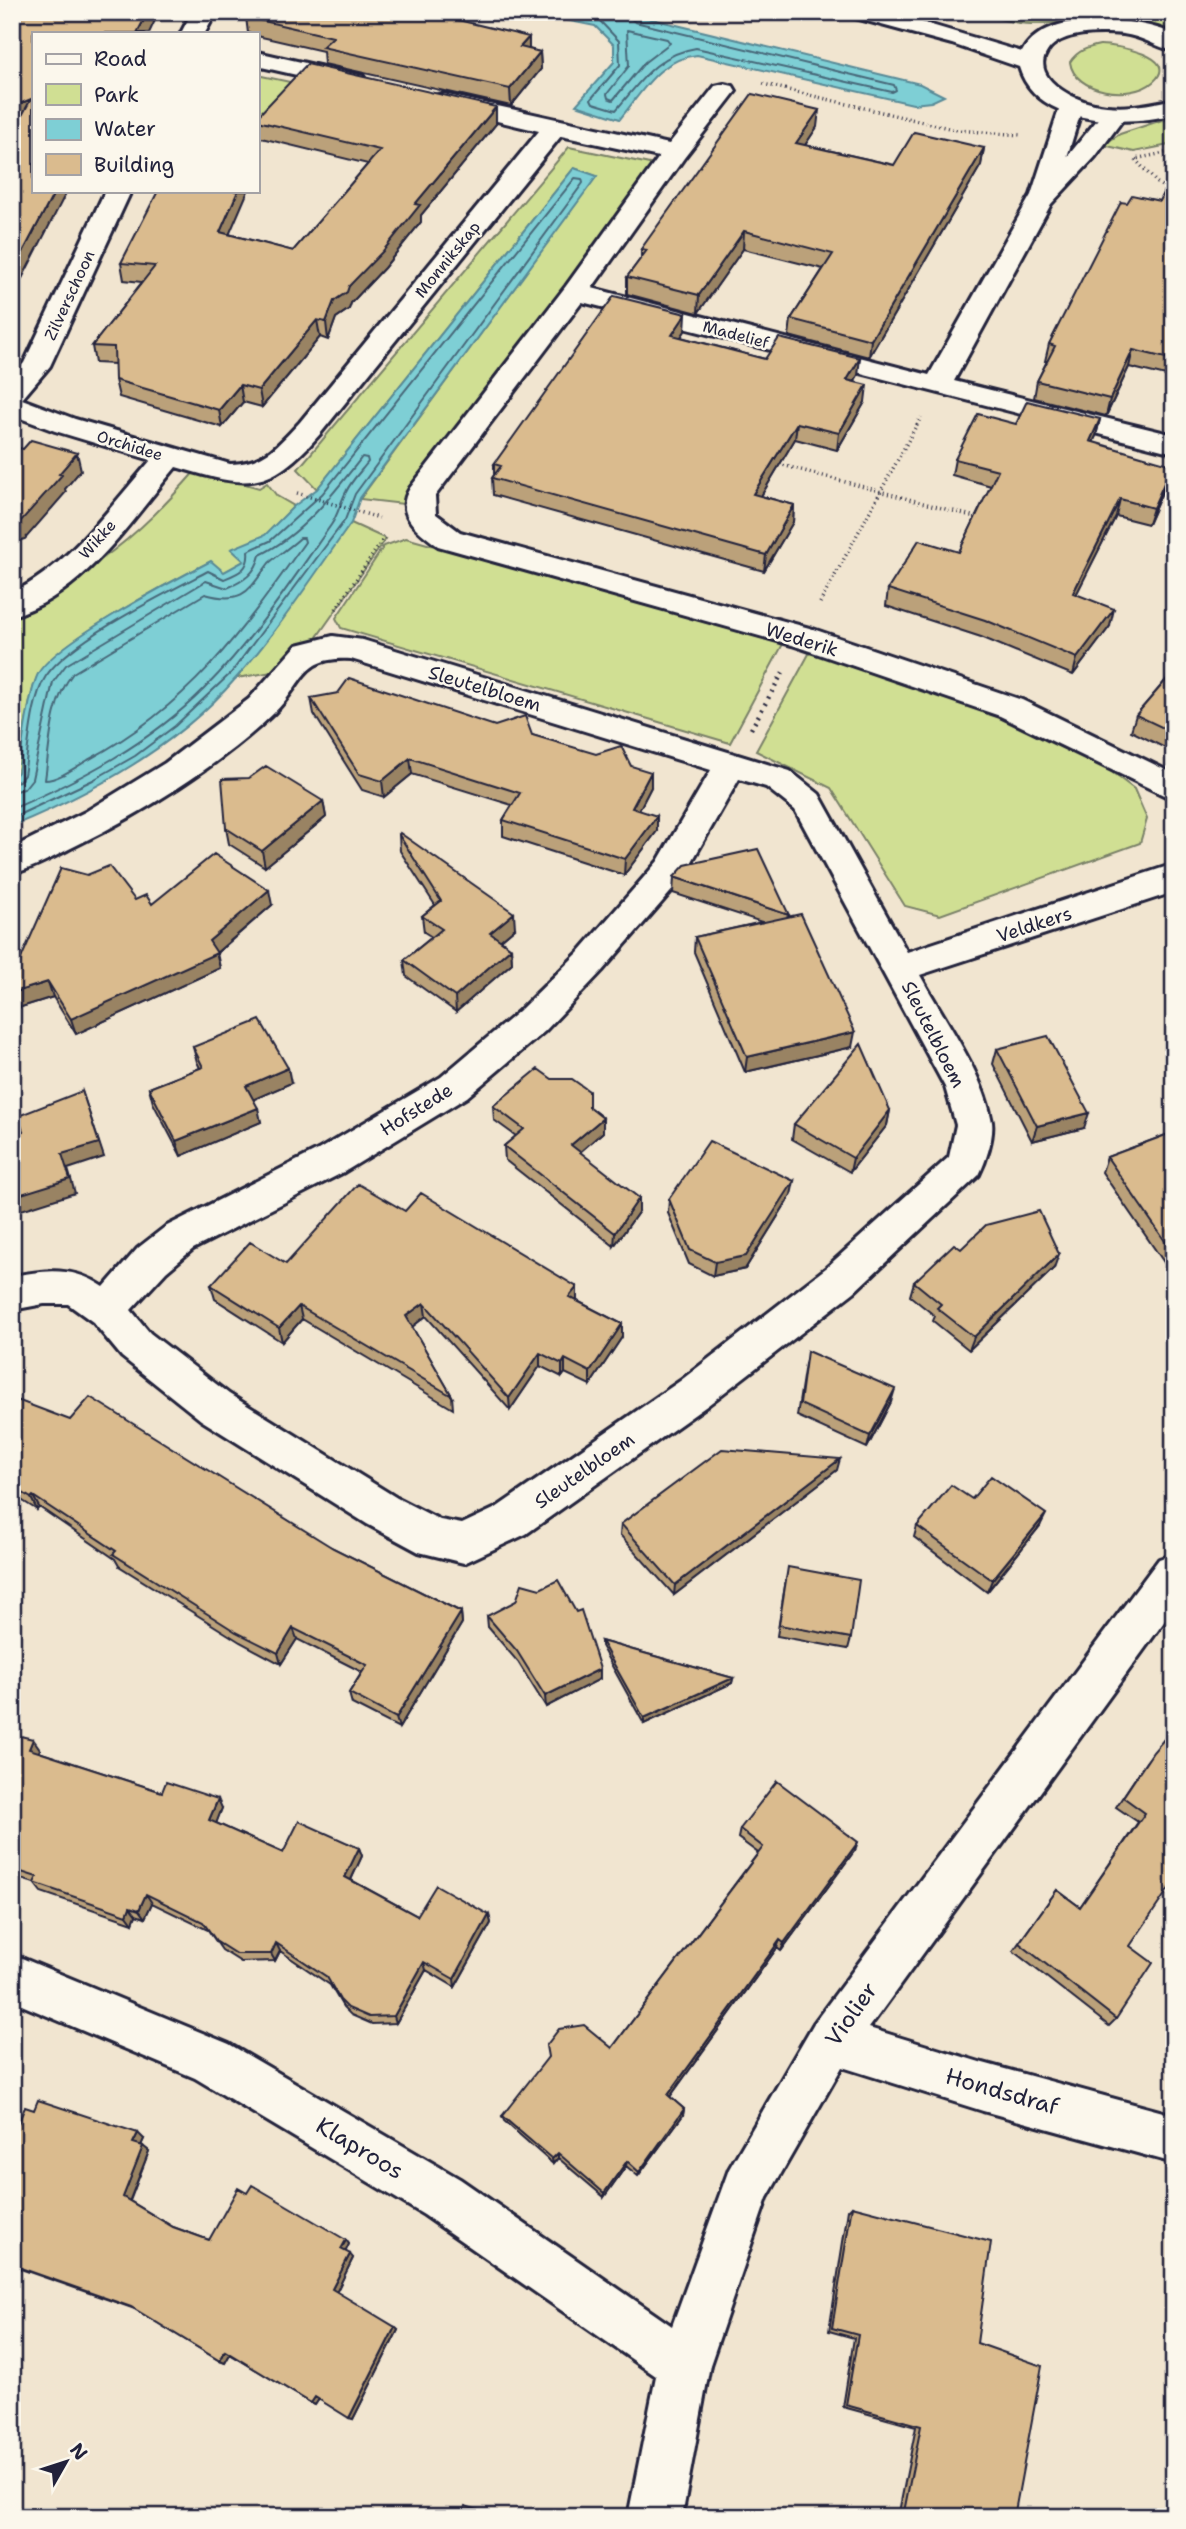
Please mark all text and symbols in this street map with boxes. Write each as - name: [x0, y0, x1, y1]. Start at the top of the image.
- legend: [32, 32, 259, 192]
- text: Road: [94, 45, 147, 73]
- text: Park: [94, 81, 139, 109]
- text: Water: [94, 115, 156, 143]
- text: Building: [94, 151, 174, 179]
- street label: Monnikskap: [410, 217, 485, 302]
- street label: Zilverschoon: [39, 247, 100, 344]
- street label: Madelief: [700, 316, 772, 354]
- street label: Orchidee: [94, 426, 165, 465]
- street label: Wikke: [74, 515, 121, 564]
- street label: Wederik: [762, 617, 841, 662]
- street label: Sleutelbloem: [425, 659, 544, 717]
- street label: Veldkers: [993, 901, 1075, 948]
- street label: Sleutelbloem: [896, 977, 971, 1092]
- street label: Hofstede: [375, 1077, 457, 1142]
- street label: Sleutelbloem: [529, 1427, 639, 1514]
- street label: Violier: [818, 1976, 884, 2052]
- street label: Hondsdraf: [942, 2061, 1063, 2122]
- street label: Klaproos: [311, 2110, 409, 2186]
- north arrow: [32, 2428, 102, 2498]
- text: N: [64, 2438, 93, 2465]

